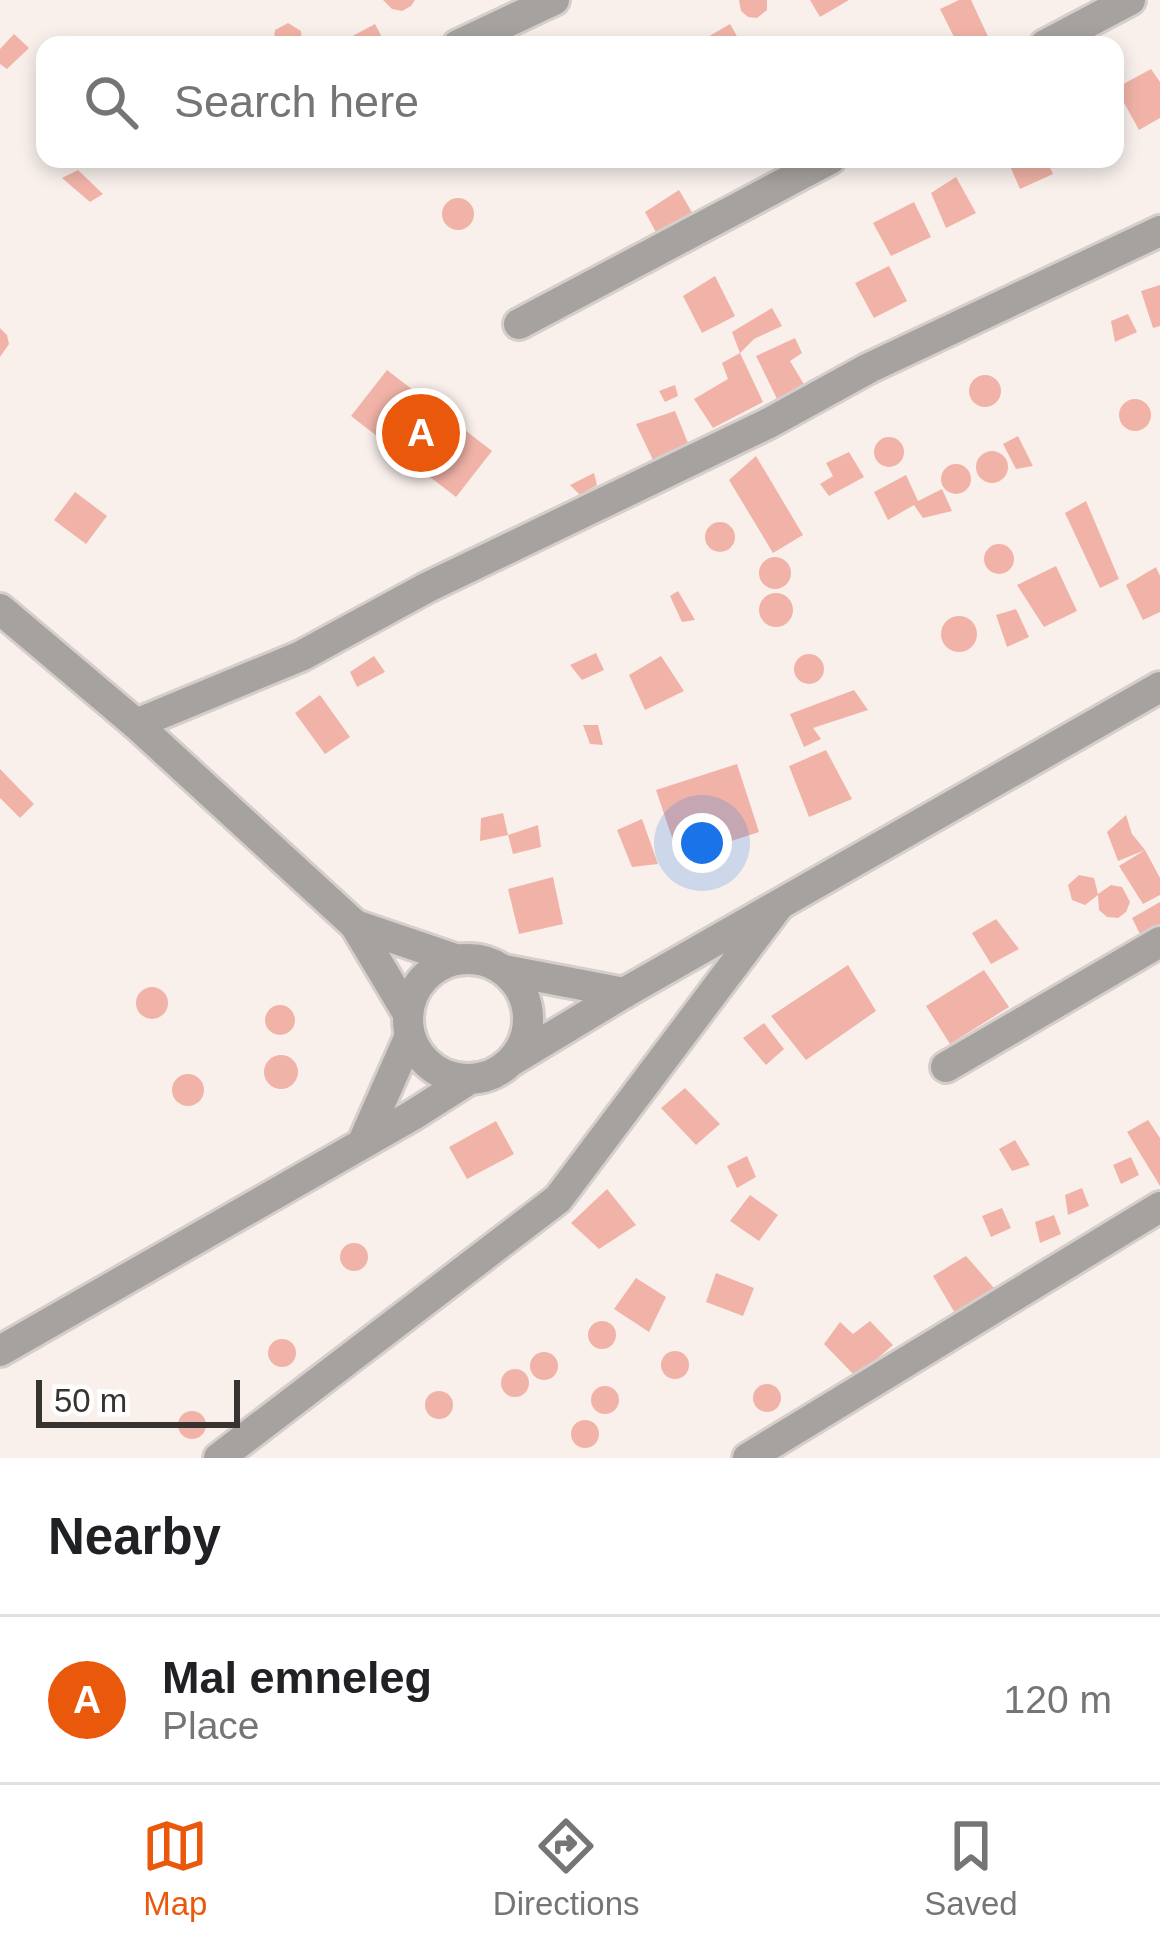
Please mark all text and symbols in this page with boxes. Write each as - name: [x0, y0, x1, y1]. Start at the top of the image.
- search box: [36, 36, 1124, 168]
- icon: search: [78, 69, 144, 135]
- text: Search here: [174, 76, 419, 127]
- pin: A: [382, 388, 460, 478]
- your location: [672, 813, 732, 873]
- scale bar: [36, 1374, 240, 1427]
- text: 50 m: [54, 1382, 127, 1419]
- text: Nearby: [48, 1508, 221, 1565]
- text: Mal emneleg: [162, 1652, 432, 1703]
- text: A: [73, 1678, 101, 1721]
- text: 120 m: [1004, 1678, 1112, 1721]
- text: Place: [162, 1704, 260, 1747]
- tab: Map: [142, 1813, 208, 1923]
- tab: Directions: [493, 1813, 640, 1923]
- tab: Saved: [924, 1813, 1018, 1923]

